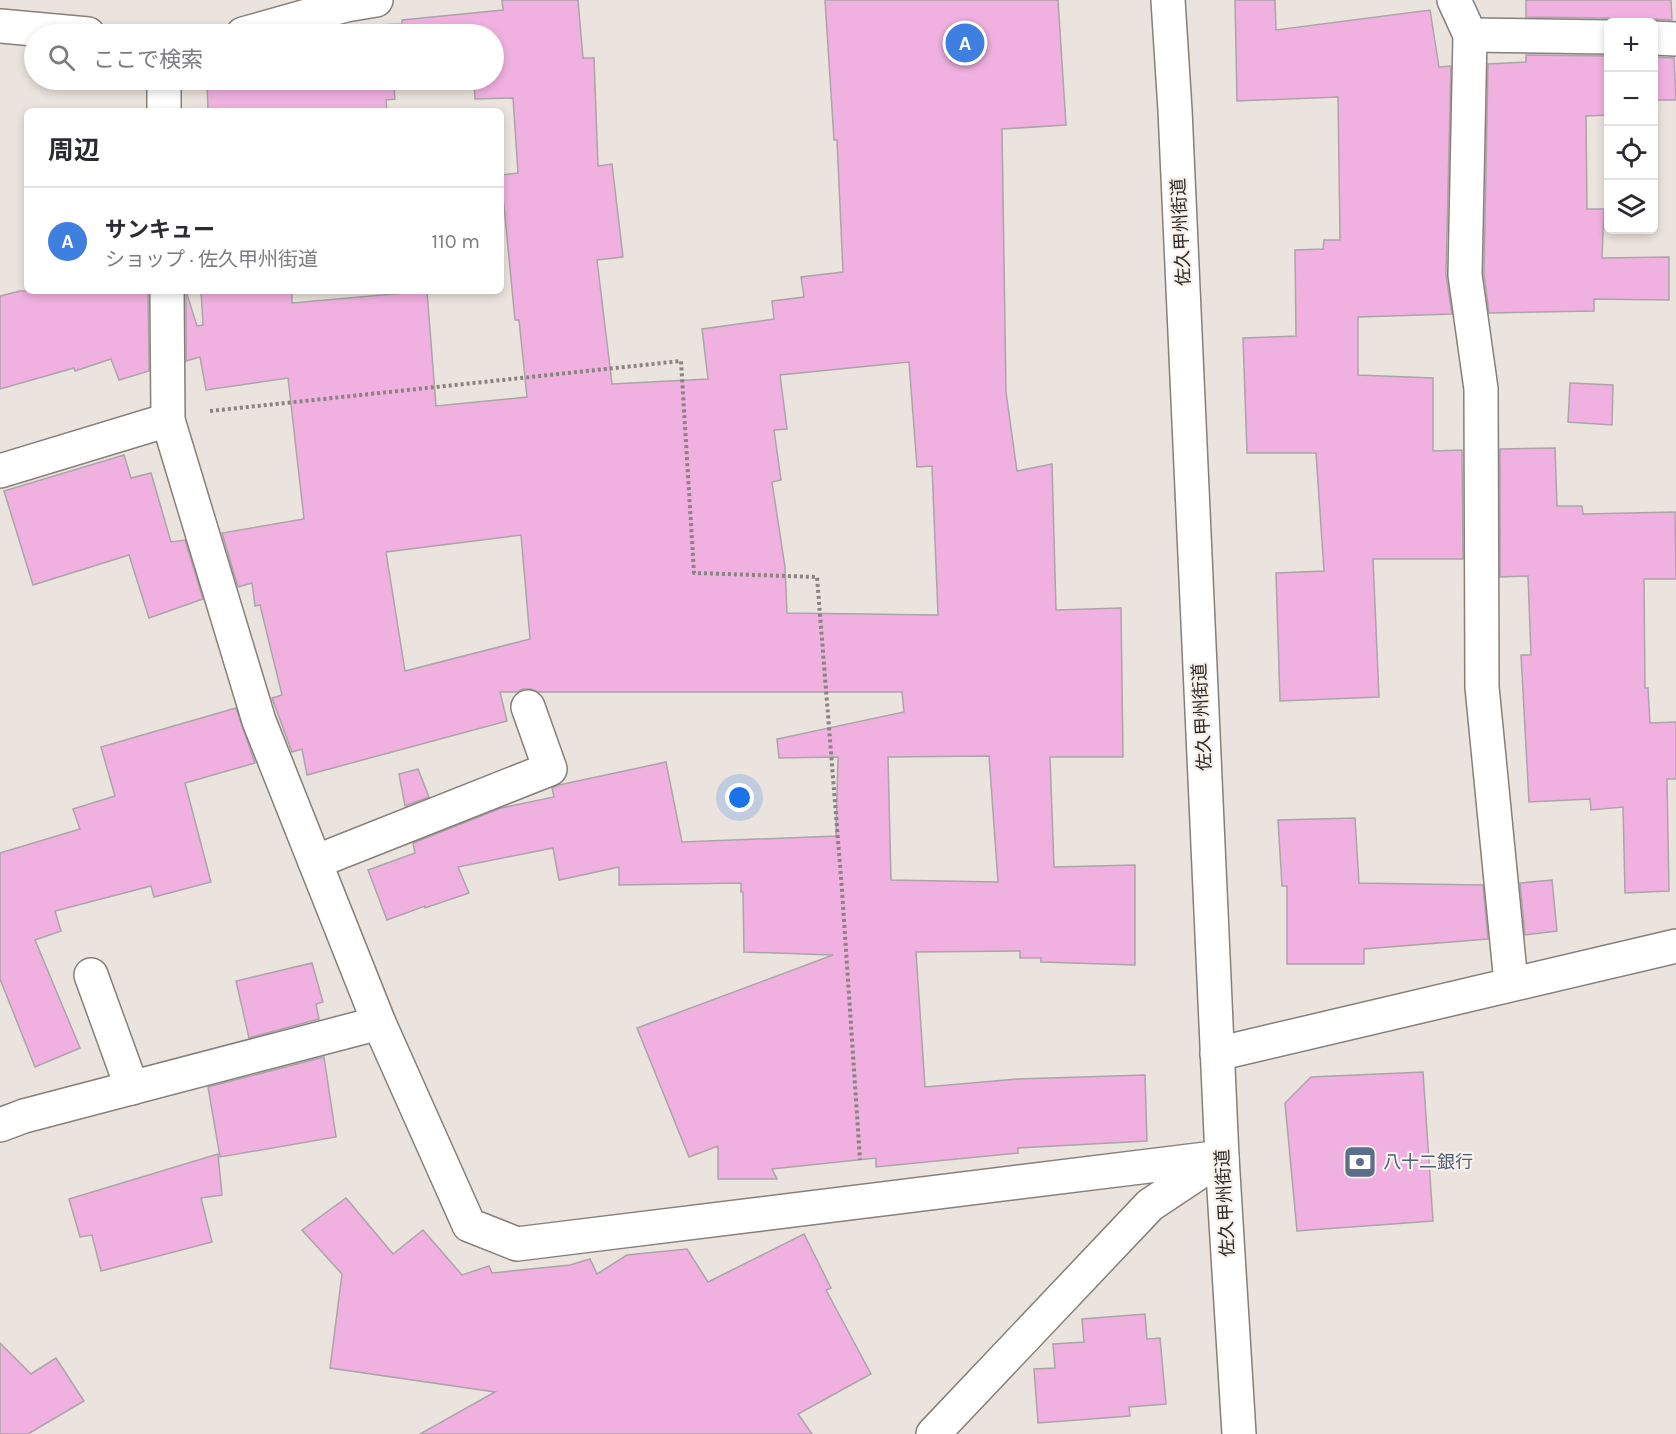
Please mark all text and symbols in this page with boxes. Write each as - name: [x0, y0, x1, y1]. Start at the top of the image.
- map controls: [1604, 18, 1658, 234]
- button: +: [1604, 18, 1658, 72]
- pin: A: [946, 20, 984, 66]
- search box: [24, 24, 504, 90]
- icon: search: [45, 41, 78, 74]
- text: ここで検索: [93, 47, 203, 73]
- button: −: [1604, 72, 1658, 126]
- button: locate: [1604, 126, 1658, 180]
- text: 周辺: [48, 135, 100, 166]
- street label: 佐久甲州街道: [1167, 177, 1195, 287]
- button: layers: [1604, 180, 1658, 234]
- text: サンキュー: [105, 217, 215, 243]
- text: A: [61, 230, 74, 253]
- text: 110 m: [431, 230, 480, 253]
- text: ショップ · 佐久甲州街道: [105, 248, 318, 271]
- street label: 佐久甲州街道: [1188, 662, 1216, 772]
- your location: [725, 783, 754, 812]
- bank icon: 八十二銀行: [1342, 1144, 1378, 1180]
- street label: 佐久甲州街道: [1211, 1148, 1239, 1258]
- place label: 八十二銀行: [1383, 1151, 1473, 1173]

